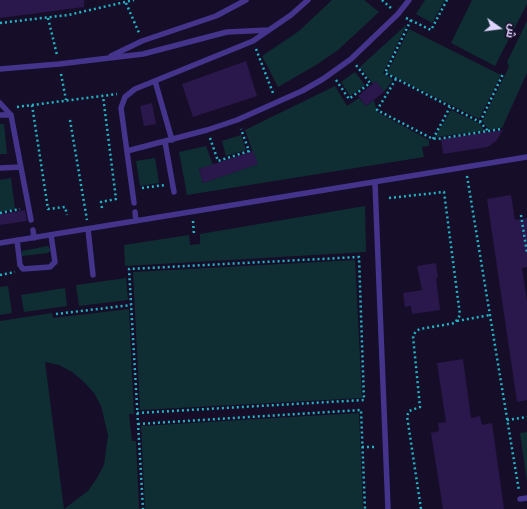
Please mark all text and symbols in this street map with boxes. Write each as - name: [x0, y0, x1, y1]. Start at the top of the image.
- north arrow: [479, 8, 519, 48]
- text: ش: [503, 23, 519, 39]

